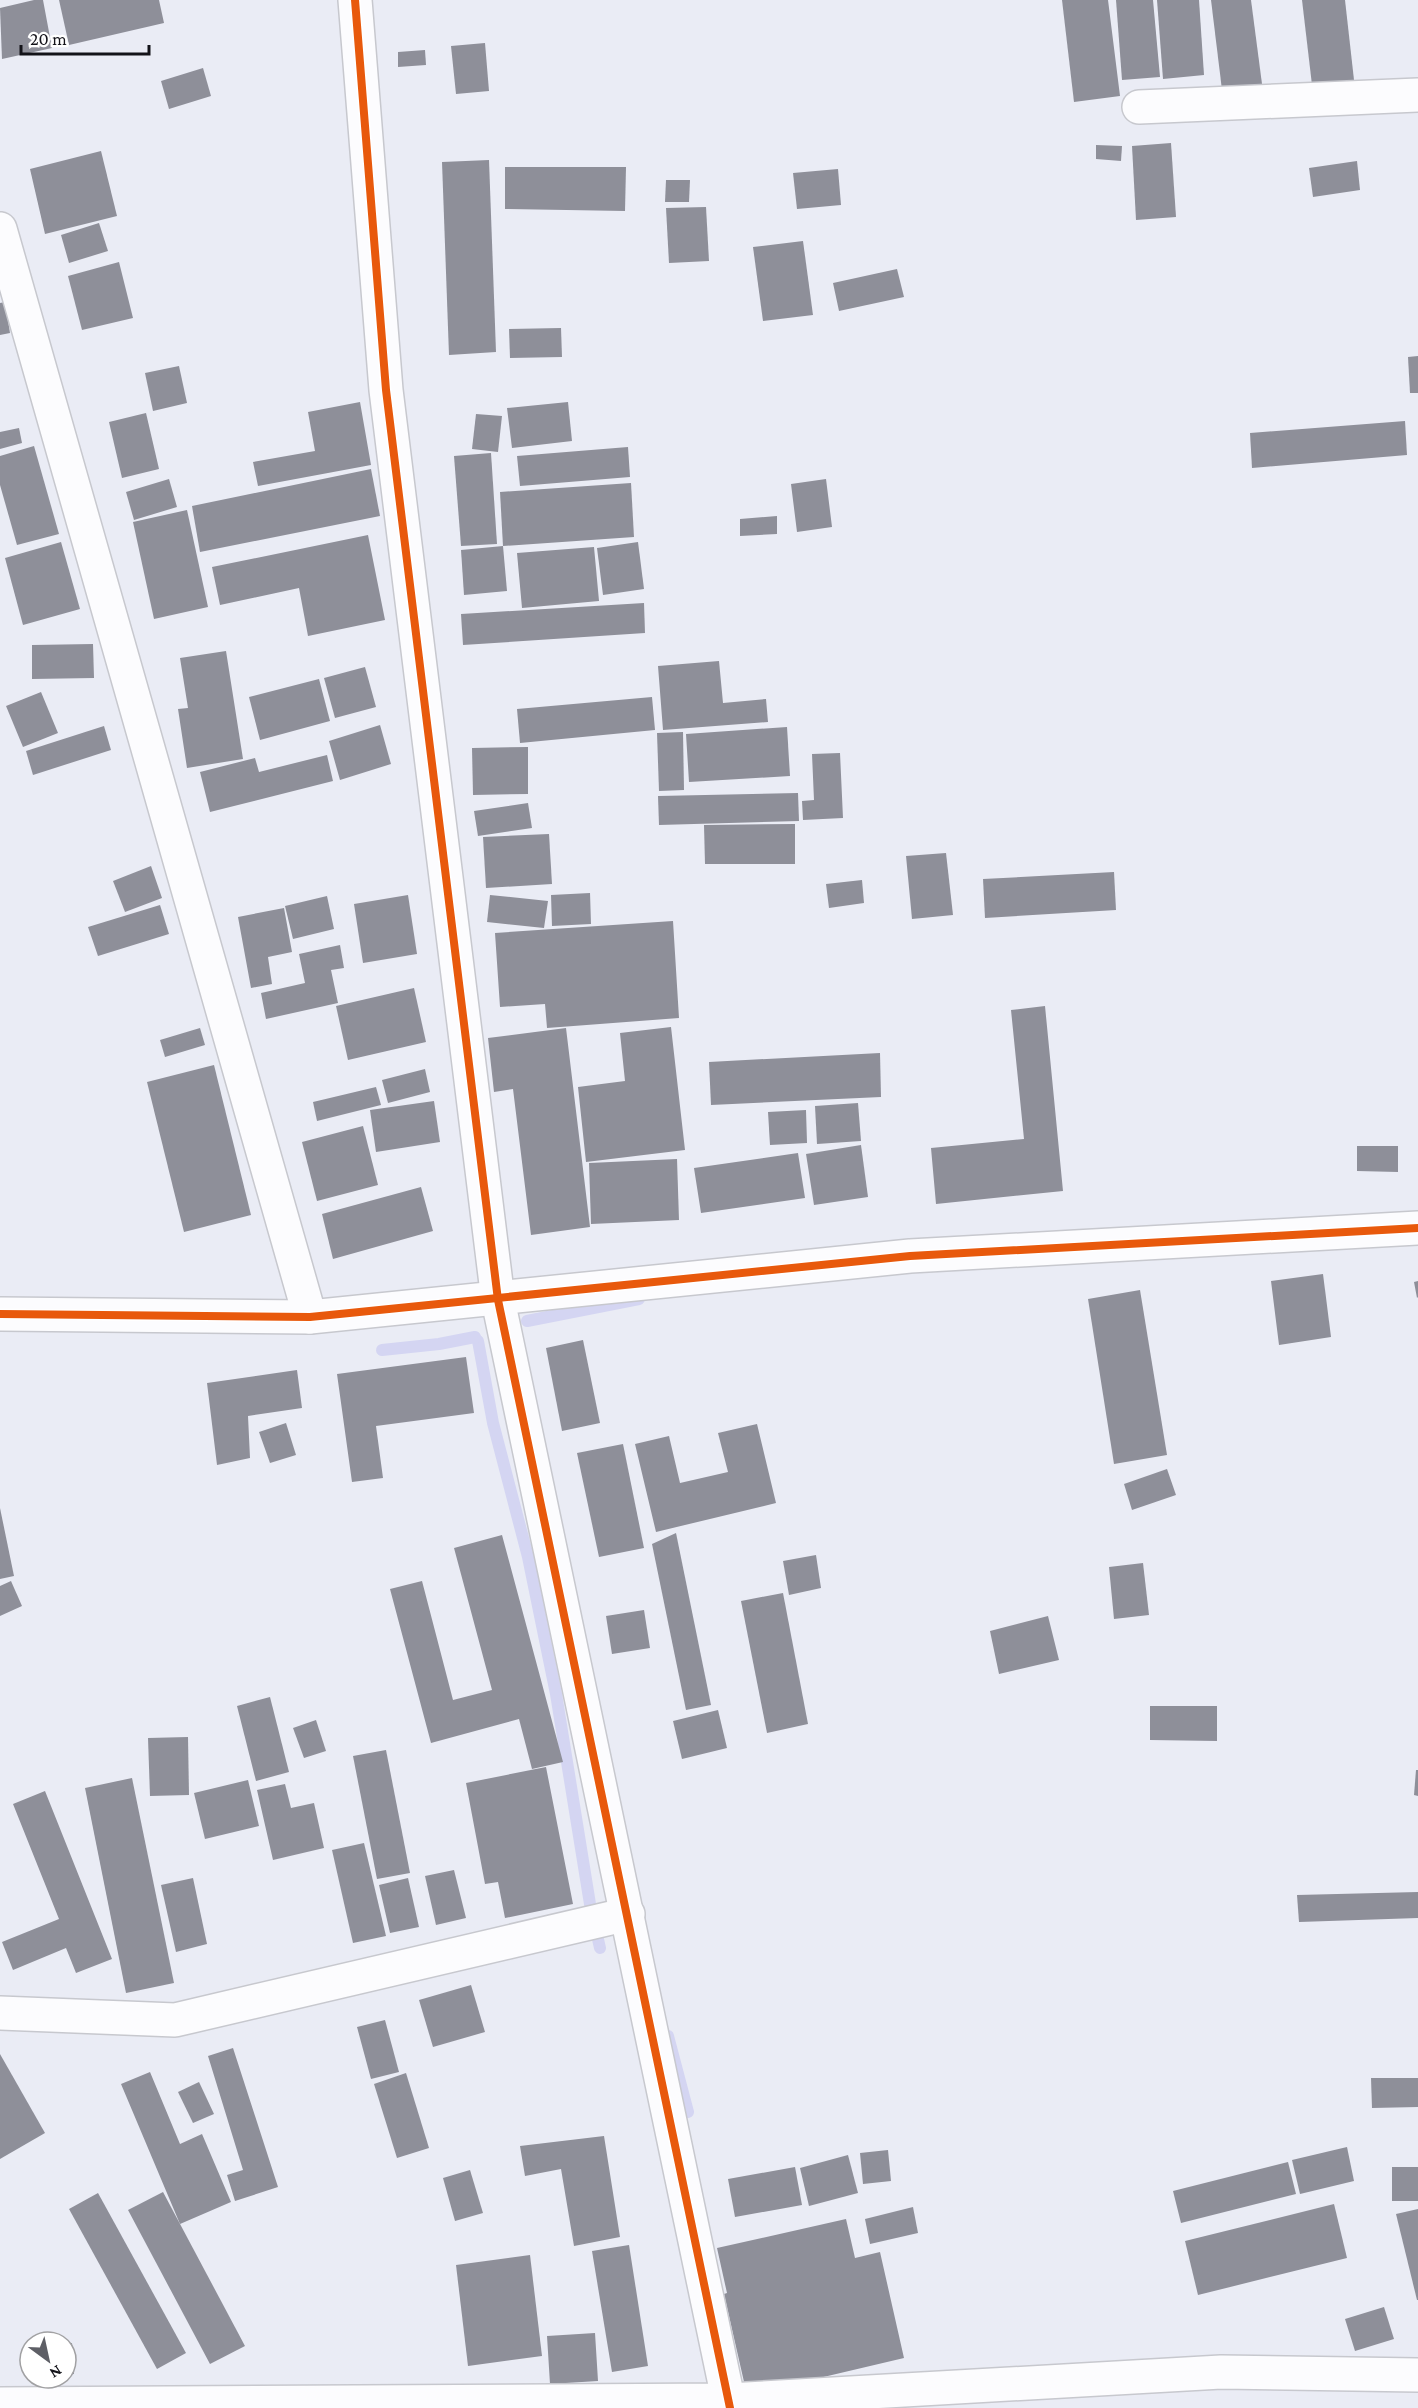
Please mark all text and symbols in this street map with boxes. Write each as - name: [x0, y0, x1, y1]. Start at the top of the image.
- scale bar: [21, 18, 148, 56]
- text: 20 m: [30, 29, 67, 49]
- north arrow: [18, 2330, 78, 2390]
- text: N: [47, 2362, 65, 2382]

